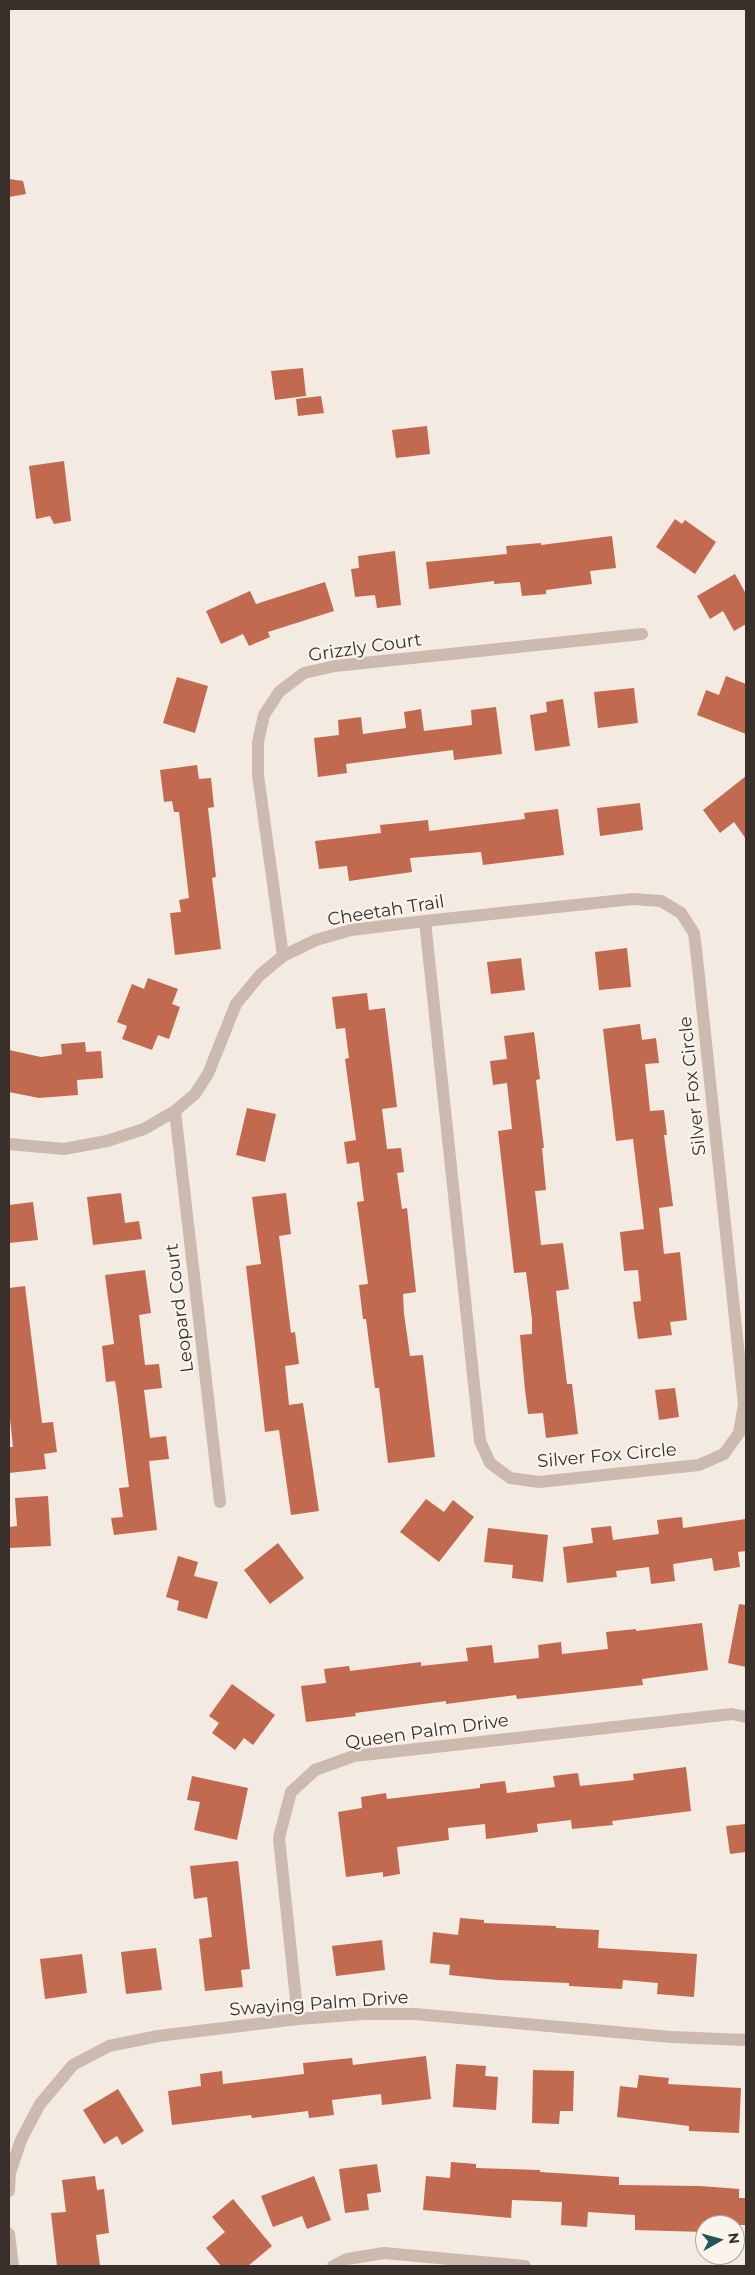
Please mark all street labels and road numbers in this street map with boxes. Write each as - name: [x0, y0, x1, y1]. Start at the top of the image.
- street label: Grizzly Court: [307, 629, 423, 667]
- street label: Cheetah Trail: [326, 891, 446, 931]
- street label: Silver Fox Circle: [675, 1015, 711, 1157]
- street label: Leopard Court: [161, 1242, 199, 1374]
- street label: Silver Fox Circle: [536, 1439, 678, 1473]
- street label: Queen Palm Drive: [344, 1710, 510, 1754]
- street label: Swaying Palm Drive: [229, 1987, 409, 2021]

